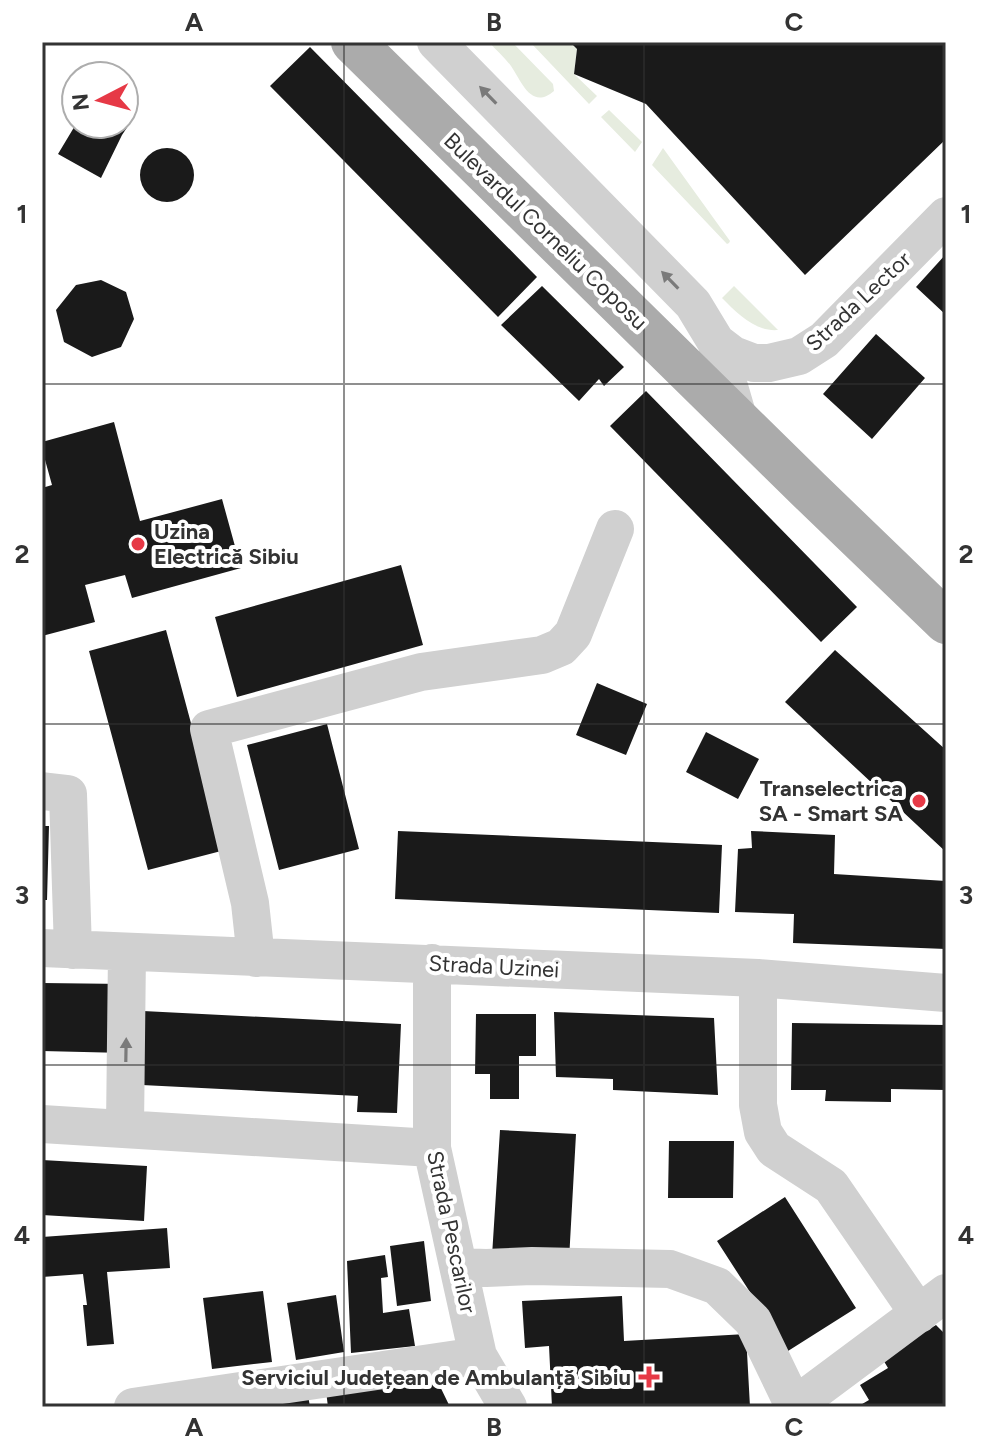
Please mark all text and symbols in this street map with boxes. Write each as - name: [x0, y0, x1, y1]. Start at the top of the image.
- text: A: [185, 6, 204, 38]
- text: B: [486, 6, 502, 38]
- text: C: [785, 6, 804, 38]
- north arrow: [60, 60, 140, 140]
- one-way arrow: [479, 86, 497, 105]
- text: N: [66, 92, 95, 112]
- street label: Bulevardul Corneliu Coposu: [438, 127, 653, 336]
- text: 1: [17, 198, 27, 230]
- text: 1: [961, 198, 971, 230]
- street label: Strada Lector: [800, 245, 917, 357]
- one-way arrow: [661, 271, 679, 290]
- place label: Uzina Electrică Sibiu: [154, 518, 299, 570]
- marker: Uzina Electrică Sibiu: [129, 535, 147, 553]
- text: 2: [14, 538, 30, 570]
- text: 2: [958, 538, 974, 570]
- place label: Transelectrica SA - Smart SA: [759, 775, 903, 827]
- marker: Transelectrica SA - Smart SA: [910, 792, 928, 810]
- text: 3: [15, 879, 29, 911]
- text: 3: [959, 879, 973, 911]
- street label: Strada Uzinei: [428, 950, 560, 983]
- one-way arrow: [120, 1037, 132, 1062]
- street label: Strada Pescarilor: [421, 1148, 482, 1316]
- text: 4: [14, 1219, 30, 1251]
- text: 4: [958, 1219, 974, 1251]
- place label: Serviciul Județean de Ambulanță Sibiu: [241, 1364, 631, 1391]
- marker: Serviciul Județean de Ambulanță Sibiu: [638, 1366, 660, 1388]
- text: A: [185, 1411, 204, 1443]
- text: B: [486, 1411, 502, 1443]
- text: C: [785, 1411, 804, 1443]

